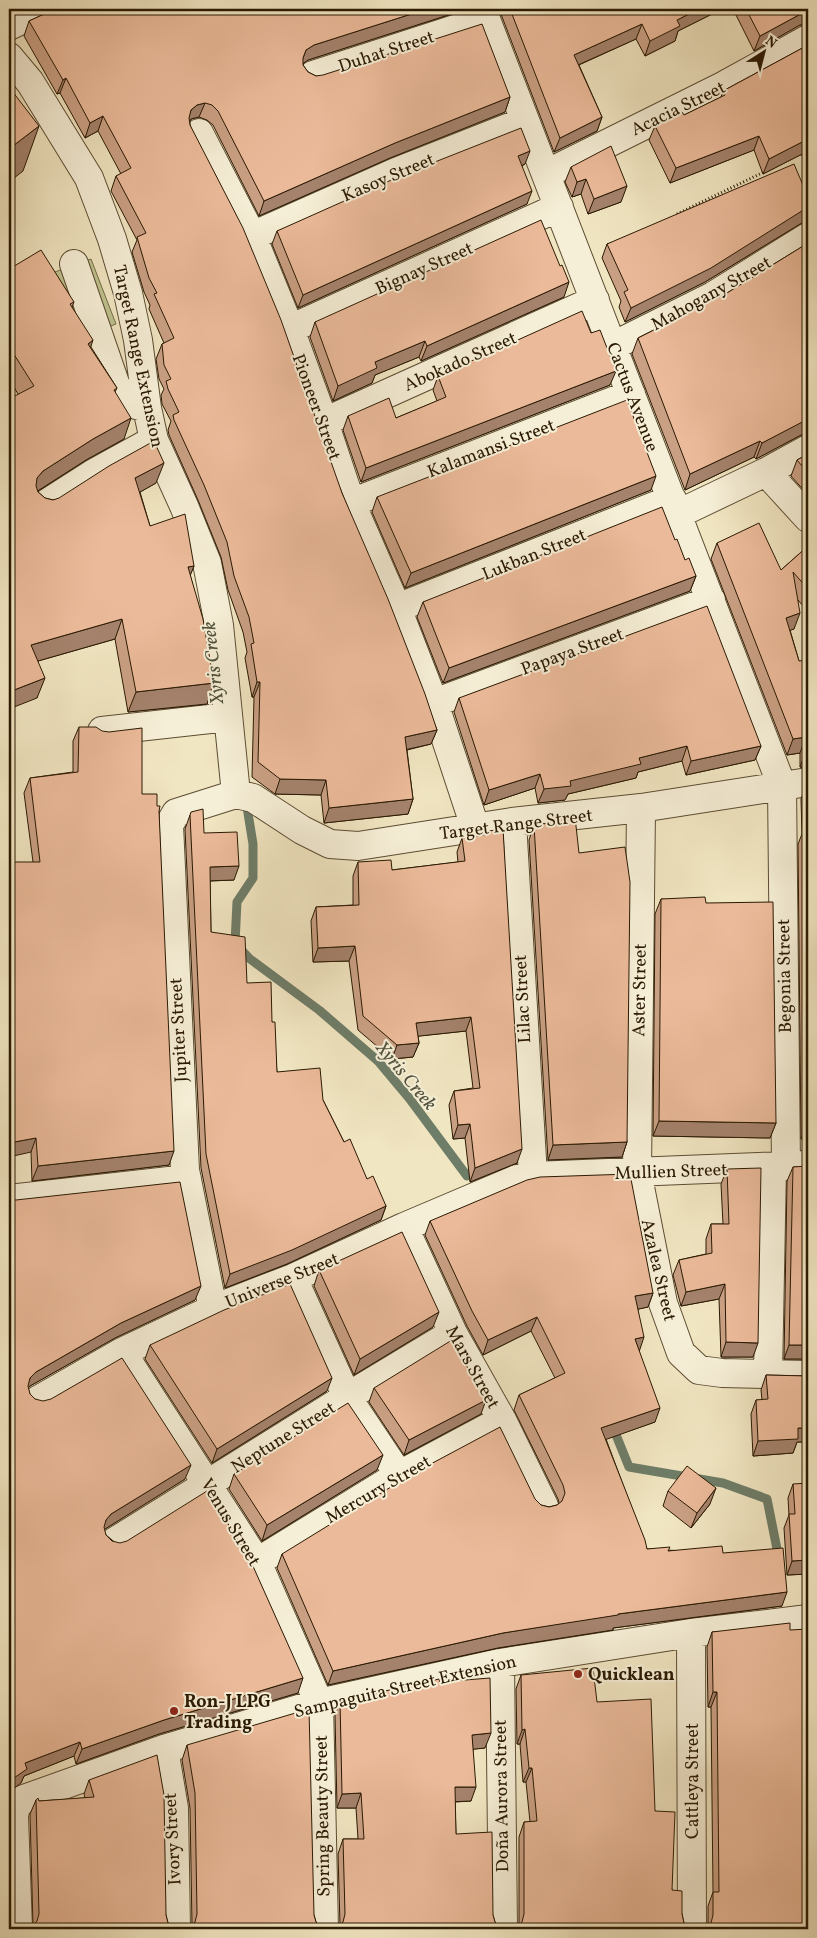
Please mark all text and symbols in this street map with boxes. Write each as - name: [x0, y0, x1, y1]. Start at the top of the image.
- street label: Duhat Street: [335, 25, 438, 80]
- north arrow: [740, 28, 790, 78]
- text: N: [761, 32, 780, 53]
- street label: Acacia Street: [627, 76, 730, 143]
- street label: Kasoy Street: [338, 148, 439, 209]
- street label: Bignay Street: [372, 237, 478, 302]
- street label: Mahogany Street: [647, 251, 776, 338]
- street label: Target Range Extension: [106, 263, 169, 450]
- street label: Abokado Street: [400, 326, 521, 398]
- street label: Cactus Avenue: [599, 339, 664, 456]
- street label: Pioneer Street: [285, 351, 346, 464]
- street label: Kalamansi Street: [424, 414, 559, 485]
- street label: Lukban Street: [479, 523, 590, 588]
- water label: Xyris Creek: [197, 620, 231, 706]
- street label: Papaya Street: [518, 622, 627, 683]
- street label: Target Range Street: [438, 804, 594, 847]
- street label: Begonia Street: [772, 919, 799, 1033]
- street label: Aster Street: [627, 943, 654, 1037]
- street label: Lilac Street: [509, 954, 538, 1044]
- street label: Jupiter Street: [164, 977, 195, 1083]
- water label: Xyris Creek: [368, 1035, 442, 1117]
- street label: Mullien Street: [614, 1158, 728, 1187]
- street label: Azalea Street: [634, 1217, 681, 1324]
- street label: Universe Street: [222, 1247, 343, 1316]
- street label: Mars Street: [439, 1322, 505, 1414]
- street label: Neptune Street: [227, 1396, 341, 1480]
- street label: Mercury Street: [321, 1450, 436, 1531]
- street label: Venus Street: [194, 1474, 266, 1571]
- street label: Sampaguita Street Extension: [292, 1650, 519, 1725]
- place label: Quicklean: [588, 1663, 675, 1688]
- marker: Quicklean: [572, 1668, 584, 1680]
- place label: Ron-J LPG Trading: [184, 1690, 271, 1736]
- marker: Ron-J LPG Trading: [168, 1705, 180, 1717]
- street label: Doña Aurora Street: [489, 1719, 516, 1873]
- street label: Cattleya Street: [681, 1723, 706, 1839]
- street label: Spring Beauty Street: [310, 1735, 337, 1897]
- street label: Ivory Street: [159, 1792, 188, 1886]

